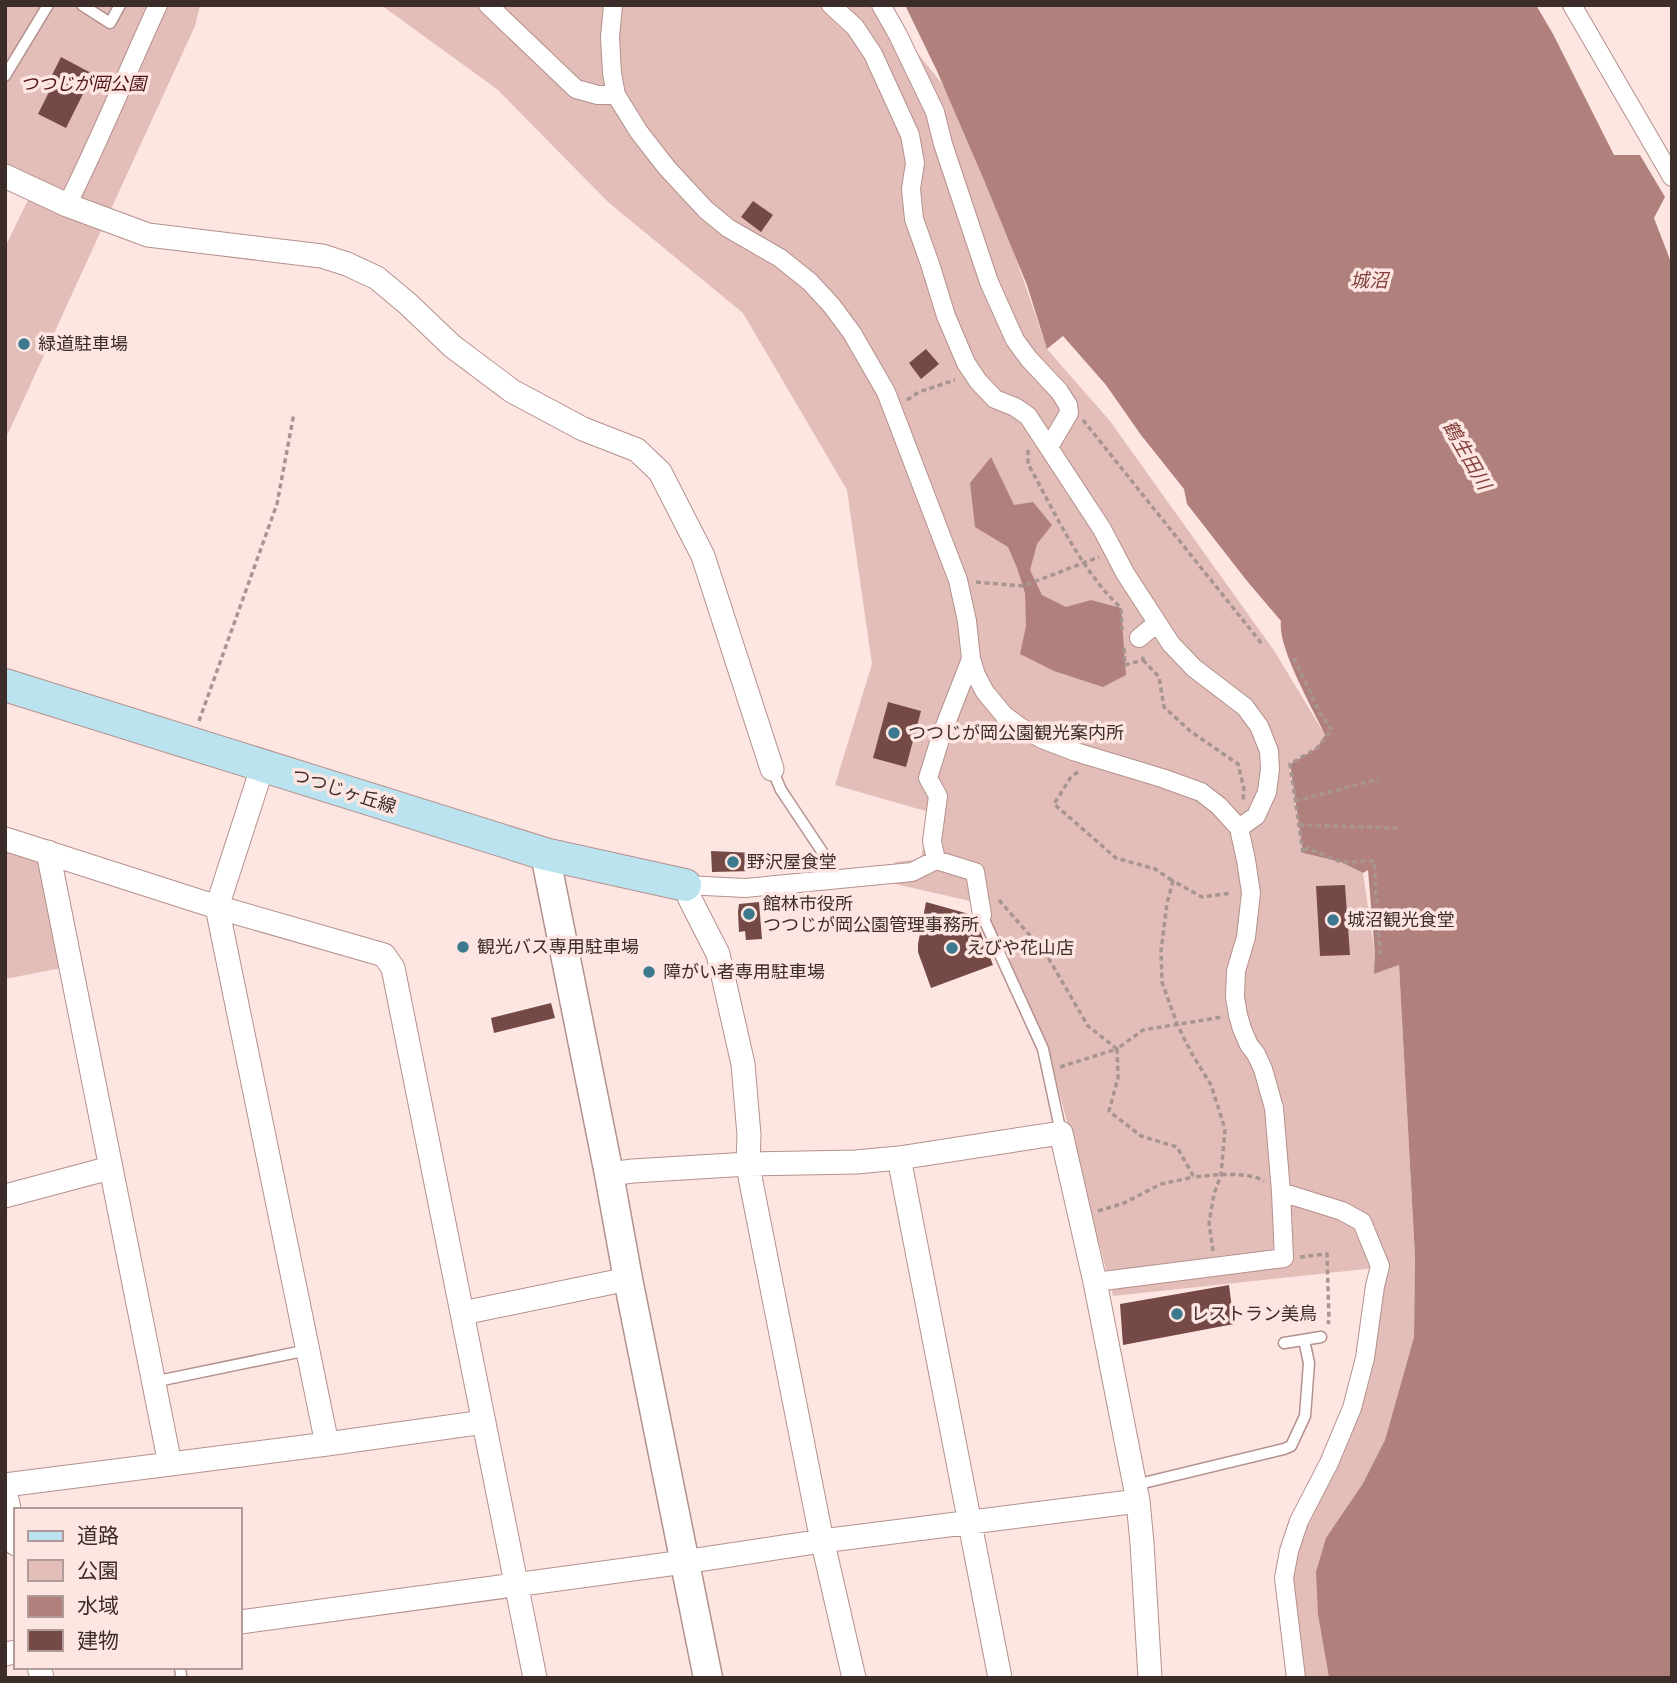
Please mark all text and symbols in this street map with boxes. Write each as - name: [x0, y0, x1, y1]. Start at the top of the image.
- park label: つつじが岡公園: [20, 73, 149, 95]
- water label: 城沼: [1350, 269, 1391, 292]
- place label: 緑道駐車場: [38, 333, 128, 355]
- marker: 緑道駐車場: [16, 336, 32, 352]
- water label: 鶴生田川: [1438, 416, 1497, 495]
- place label: つつじが岡公園観光案内所: [908, 722, 1124, 744]
- marker: つつじが岡公園観光案内所: [886, 725, 902, 741]
- street label: つつじヶ丘線: [289, 764, 399, 818]
- place label: 野沢屋食堂: [747, 851, 837, 873]
- marker: 野沢屋食堂: [725, 854, 741, 870]
- place label: 館林市役所 つつじが岡公園管理事務所: [763, 893, 979, 936]
- marker: 館林市役所 つつじが岡公園管理事務所: [741, 906, 757, 922]
- place label: 城沼観光食堂: [1347, 909, 1455, 931]
- marker: 城沼観光食堂: [1325, 912, 1341, 928]
- place label: 観光バス専用駐車場: [477, 936, 639, 958]
- place label: えびや花山店: [966, 937, 1074, 959]
- marker: 観光バス専用駐車場: [455, 939, 471, 955]
- marker: えびや花山店: [944, 940, 960, 956]
- place label: 障がい者専用駐車場: [663, 961, 825, 983]
- marker: 障がい者専用駐車場: [641, 964, 657, 980]
- place label: レストラン美鳥: [1191, 1303, 1317, 1325]
- marker: レストラン美鳥: [1169, 1306, 1185, 1322]
- legend: [14, 1508, 242, 1669]
- text: 道路: [77, 1523, 119, 1549]
- text: 公園: [77, 1558, 119, 1584]
- text: 水域: [77, 1593, 119, 1619]
- text: 建物: [77, 1628, 119, 1654]

